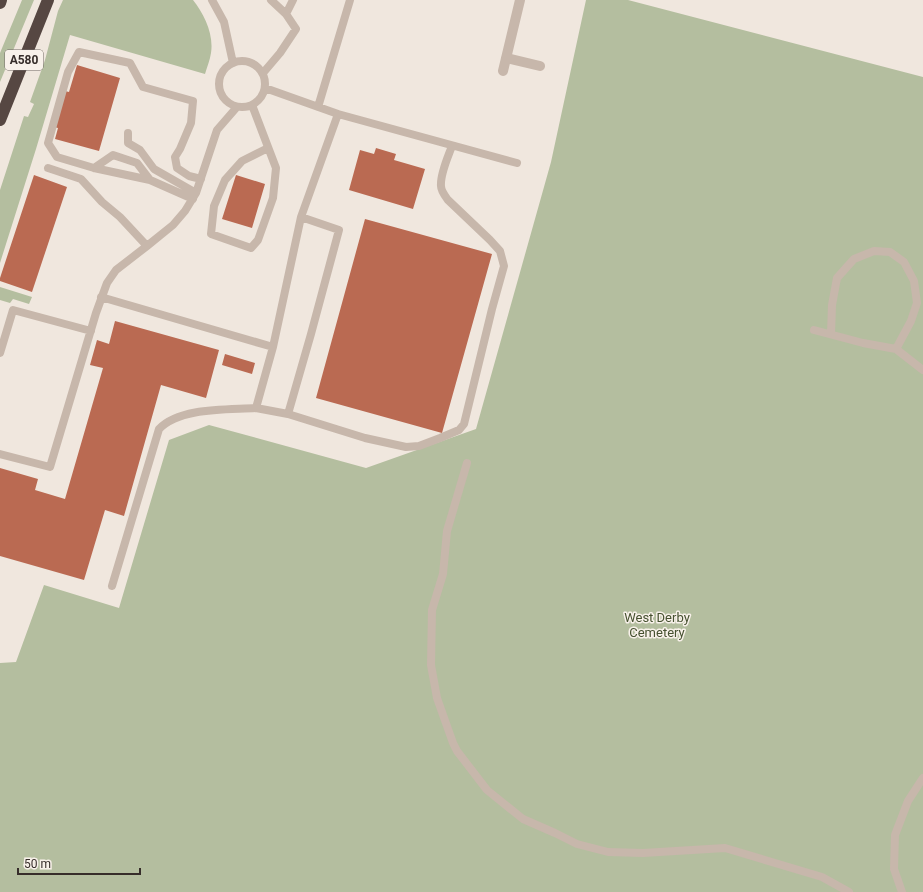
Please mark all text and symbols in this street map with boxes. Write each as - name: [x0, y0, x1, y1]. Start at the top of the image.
- road number: A580: [5, 50, 43, 70]
- park label: West Derby Cemetery: [624, 610, 690, 640]
- scale bar: [18, 850, 140, 876]
- text: 50 m: [24, 857, 51, 871]

